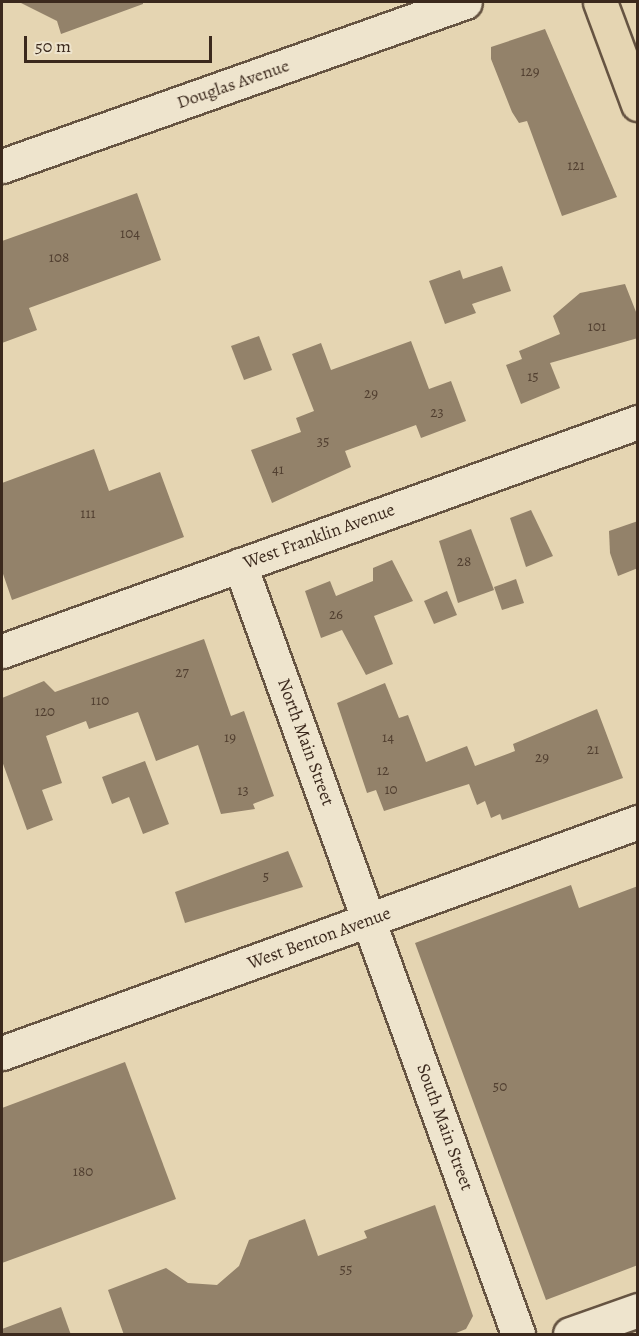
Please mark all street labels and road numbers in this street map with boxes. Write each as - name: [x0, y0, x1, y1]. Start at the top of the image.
- street label: Douglas Avenue: [174, 55, 292, 113]
- street label: West Franklin Avenue: [240, 499, 398, 573]
- street label: North Main Street: [273, 675, 339, 809]
- street label: West Benton Avenue: [245, 902, 393, 974]
- street label: South Main Street: [412, 1061, 478, 1193]

